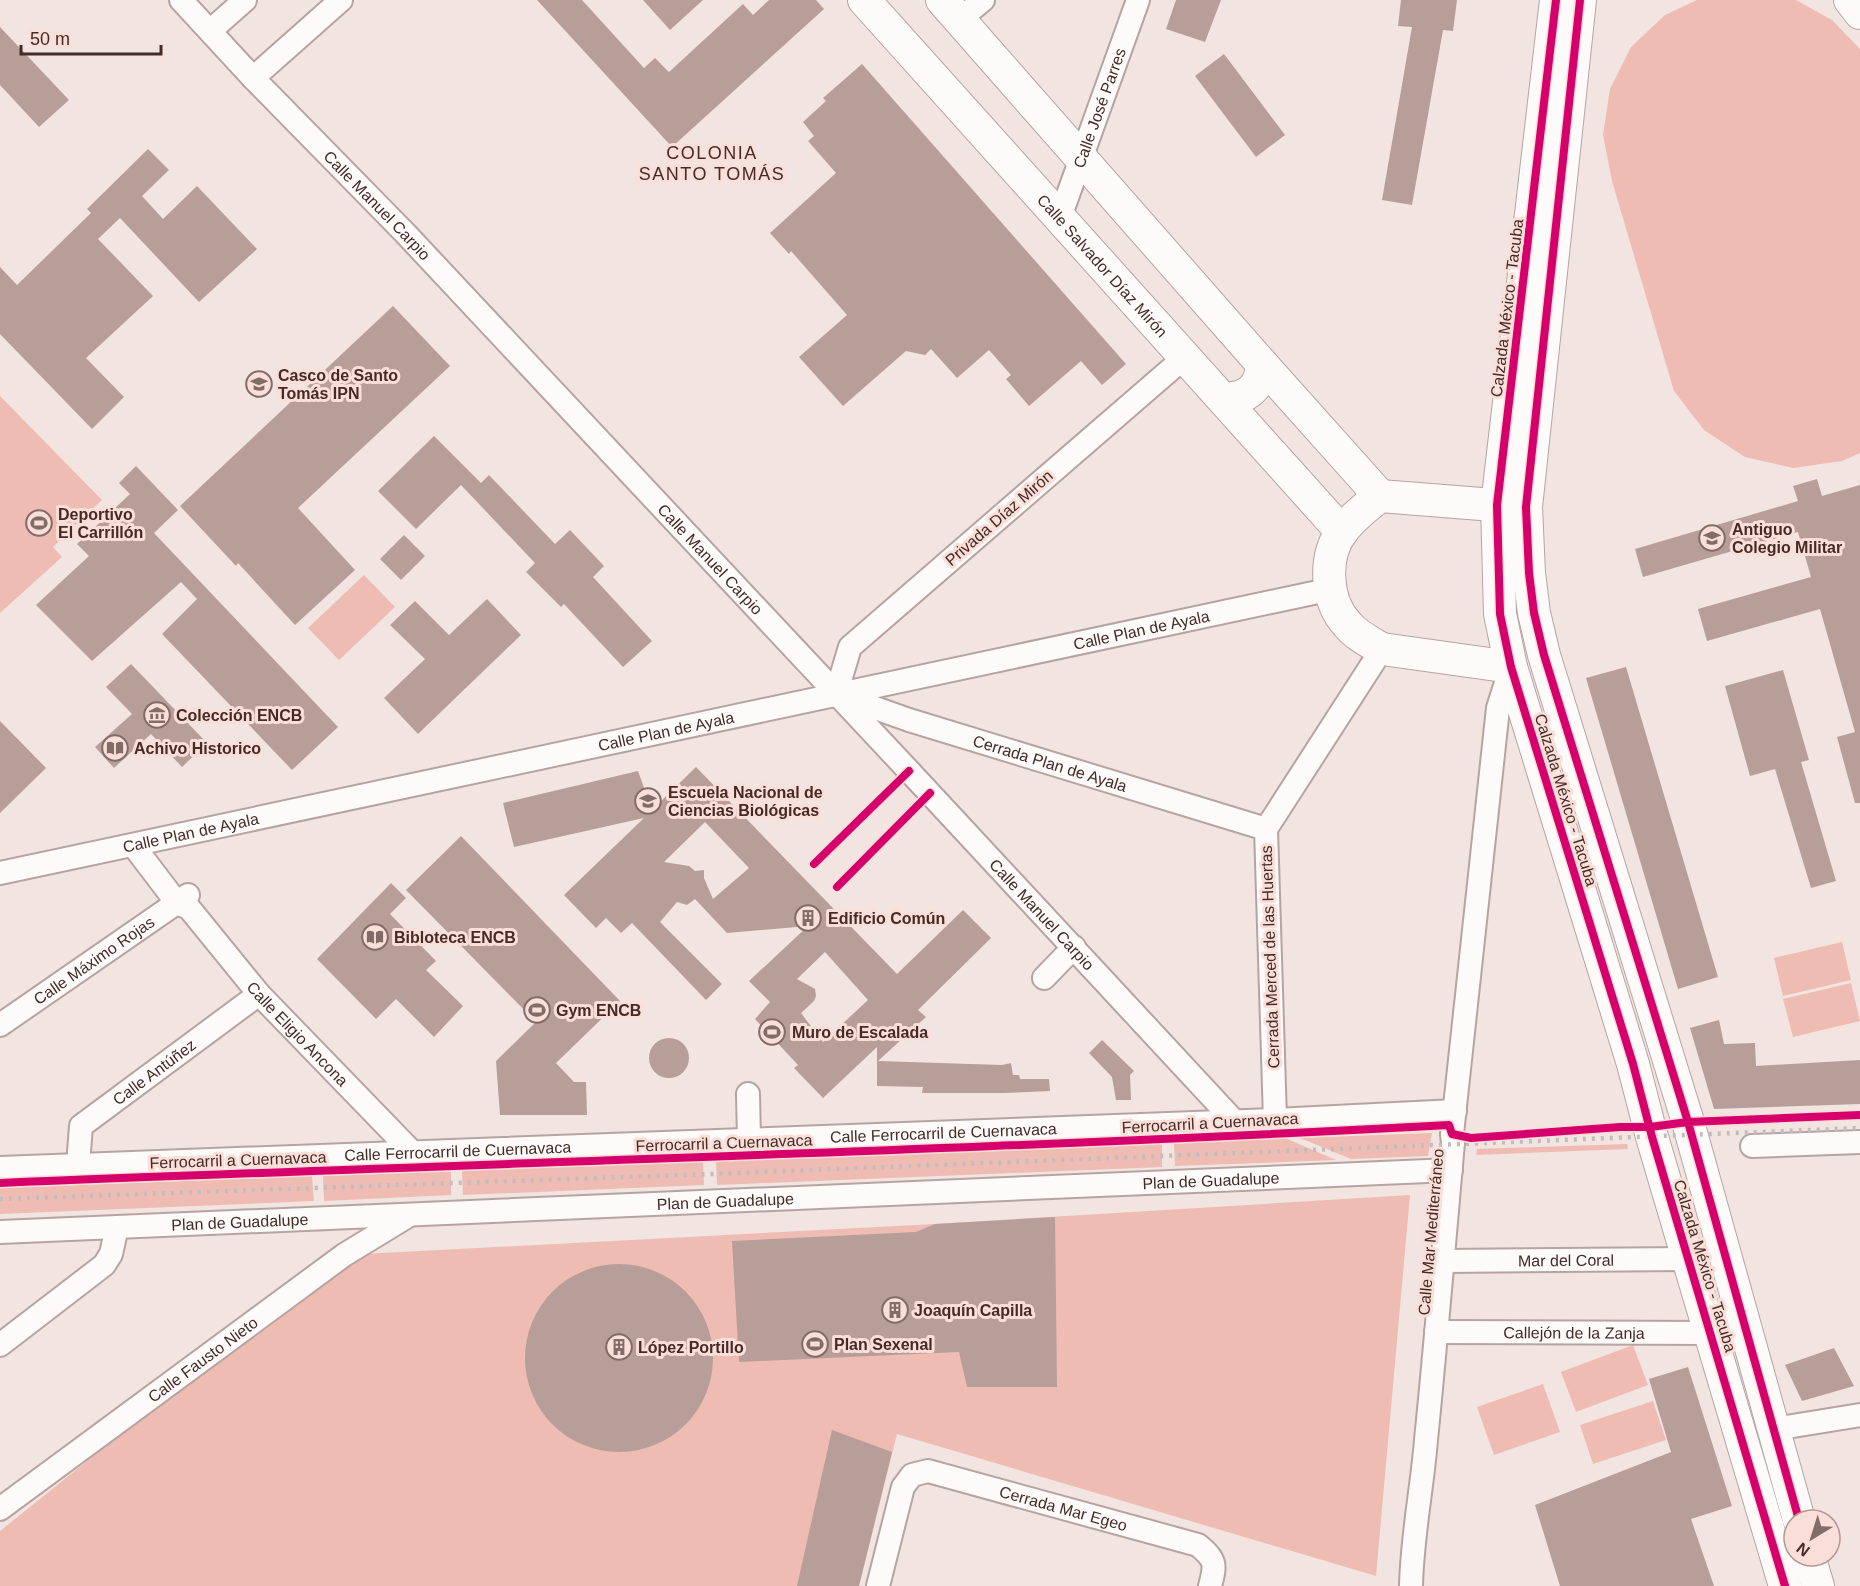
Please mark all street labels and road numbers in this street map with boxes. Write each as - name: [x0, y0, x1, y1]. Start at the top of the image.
- street label: Calle José Parres: [1070, 46, 1129, 170]
- street label: Calle Manuel Carpio: [321, 147, 434, 263]
- street label: Calle Salvador Díaz Mirón: [1034, 191, 1171, 340]
- street label: Calzada México - Tacuba: [1488, 218, 1526, 398]
- street label: Privada Díaz Mirón: [942, 467, 1056, 569]
- street label: Calle Manuel Carpio: [655, 500, 766, 618]
- street label: Calle Plan de Ayala: [1072, 607, 1211, 652]
- street label: Calle Plan de Ayala: [596, 708, 736, 754]
- street label: Calzada México - Tacuba: [1532, 712, 1600, 888]
- street label: Cerrada Plan de Ayala: [971, 732, 1129, 795]
- street label: Calle Plan de Ayala: [121, 810, 260, 855]
- street label: Cerrada Merced de las Huertas: [1258, 845, 1282, 1069]
- street label: Calle Manuel Carpio: [986, 855, 1098, 973]
- street label: Calle Máximo Rojas: [30, 913, 157, 1008]
- street label: Calle Eligio Ancona: [244, 978, 352, 1089]
- street label: Calle Antúñez: [109, 1036, 199, 1108]
- street label: Ferrocarril a Cuernavaca: [1121, 1110, 1299, 1136]
- street label: Calle Ferrocarril de Cuernavaca: [830, 1120, 1057, 1145]
- street label: Ferrocarril a Cuernavaca: [635, 1131, 813, 1155]
- street label: Calle Ferrocarril de Cuernavaca: [344, 1138, 571, 1164]
- street label: Ferrocarril a Cuernavaca: [149, 1148, 327, 1172]
- street label: Calle Mar Mediterráneo: [1415, 1148, 1447, 1316]
- street label: Plan de Guadalupe: [1142, 1169, 1280, 1192]
- street label: Calzada México - Tacuba: [1671, 1178, 1739, 1354]
- street label: Plan de Guadalupe: [656, 1190, 794, 1212]
- street label: Plan de Guadalupe: [171, 1210, 309, 1233]
- street label: Mar del Coral: [1518, 1251, 1614, 1269]
- street label: Calle Fausto Nieto: [145, 1313, 261, 1405]
- street label: Callejón de la Zanja: [1503, 1324, 1645, 1341]
- street label: Cerrada Mar Egeo: [998, 1483, 1129, 1534]

